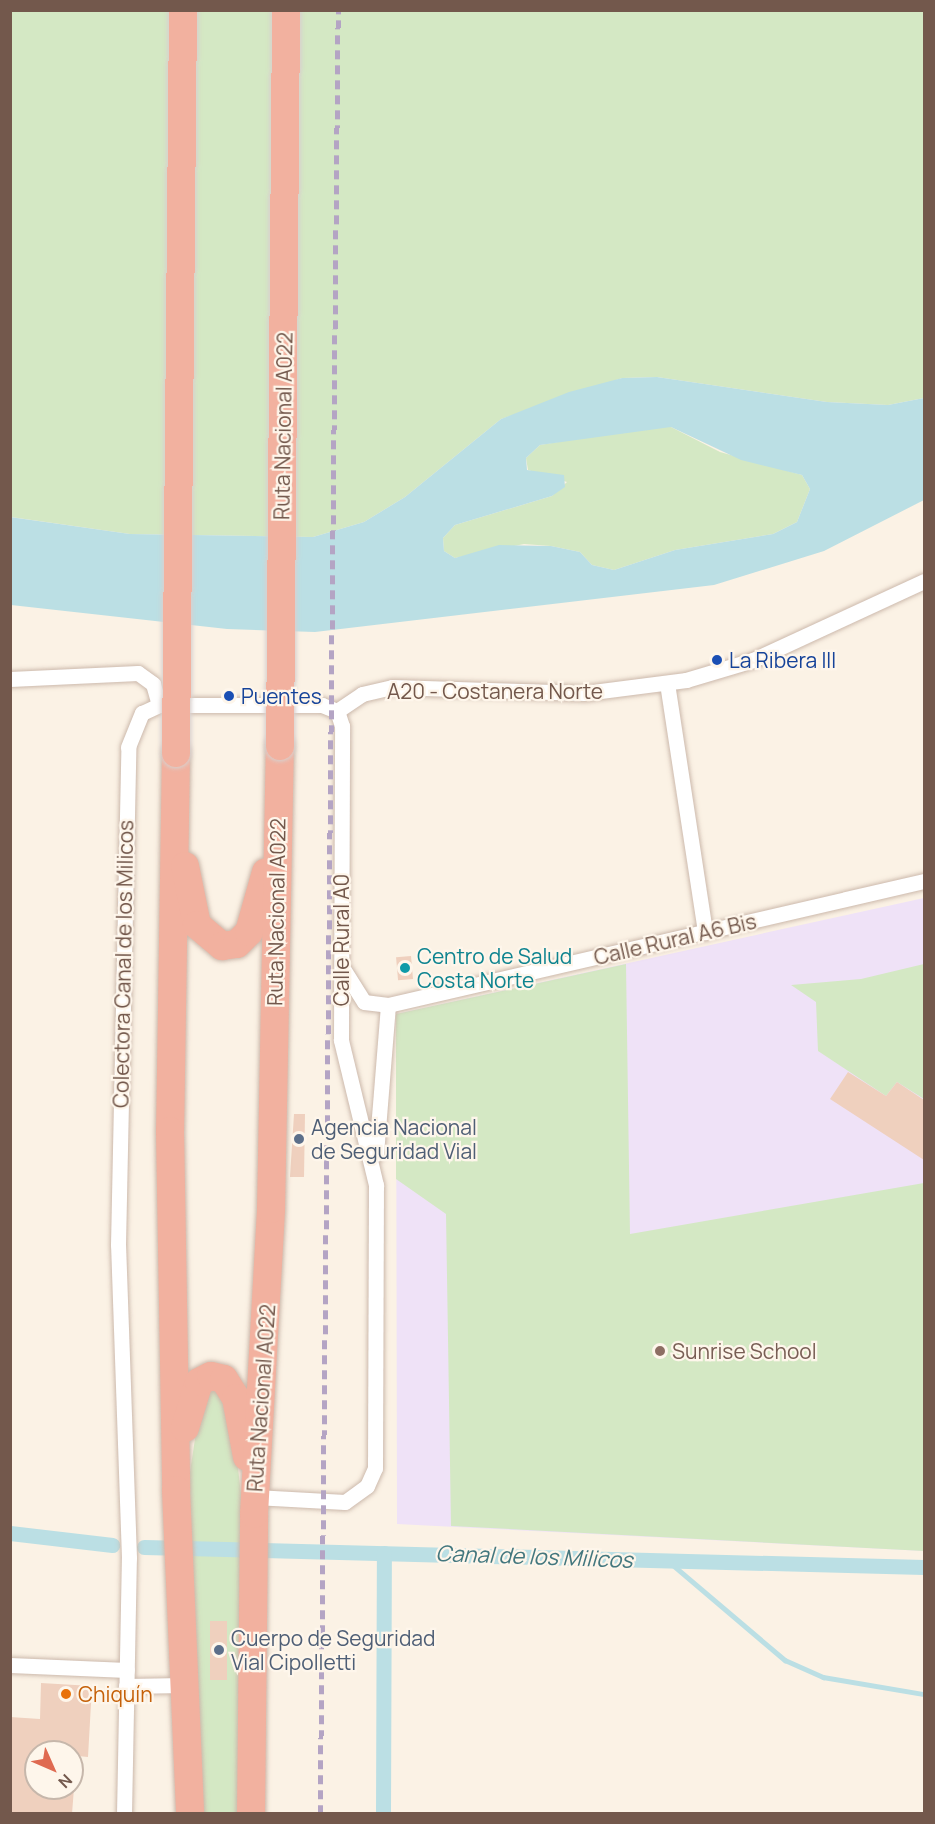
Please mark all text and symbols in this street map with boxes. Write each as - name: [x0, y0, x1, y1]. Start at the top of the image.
- street label: Ruta Nacional A022: [269, 332, 297, 520]
- place label: La Ribera III: [729, 647, 836, 673]
- marker: La Ribera III: [710, 653, 724, 667]
- street label: A20 - Costanera Norte: [387, 678, 603, 704]
- place label: Puentes: [241, 683, 322, 709]
- marker: Puentes: [222, 689, 236, 703]
- street label: Ruta Nacional A022: [262, 818, 290, 1006]
- street label: Colectora Canal de los Milicos: [108, 820, 138, 1108]
- street label: Calle Rural A0: [328, 874, 354, 1006]
- street label: Calle Rural A6 Bis: [591, 908, 759, 970]
- place label: Centro de Salud Costa Norte: [417, 943, 572, 993]
- marker: Centro de Salud Costa Norte: [398, 961, 412, 975]
- place label: Agencia Nacional de Seguridad Vial: [311, 1114, 477, 1164]
- marker: Agencia Nacional de Seguridad Vial: [292, 1132, 306, 1146]
- street label: Ruta Nacional A022: [242, 1303, 280, 1493]
- place label: Sunrise School: [672, 1338, 817, 1364]
- marker: Sunrise School: [653, 1344, 667, 1358]
- water label: Canal de los Milicos: [435, 1540, 633, 1574]
- place label: Cuerpo de Seguridad Vial Cipolletti: [231, 1625, 435, 1675]
- marker: Cuerpo de Seguridad Vial Cipolletti: [212, 1643, 226, 1657]
- place label: Chiquín: [78, 1681, 153, 1707]
- marker: Chiquín: [59, 1687, 73, 1701]
- north arrow: [24, 1740, 84, 1800]
- text: N: [53, 1769, 77, 1793]

